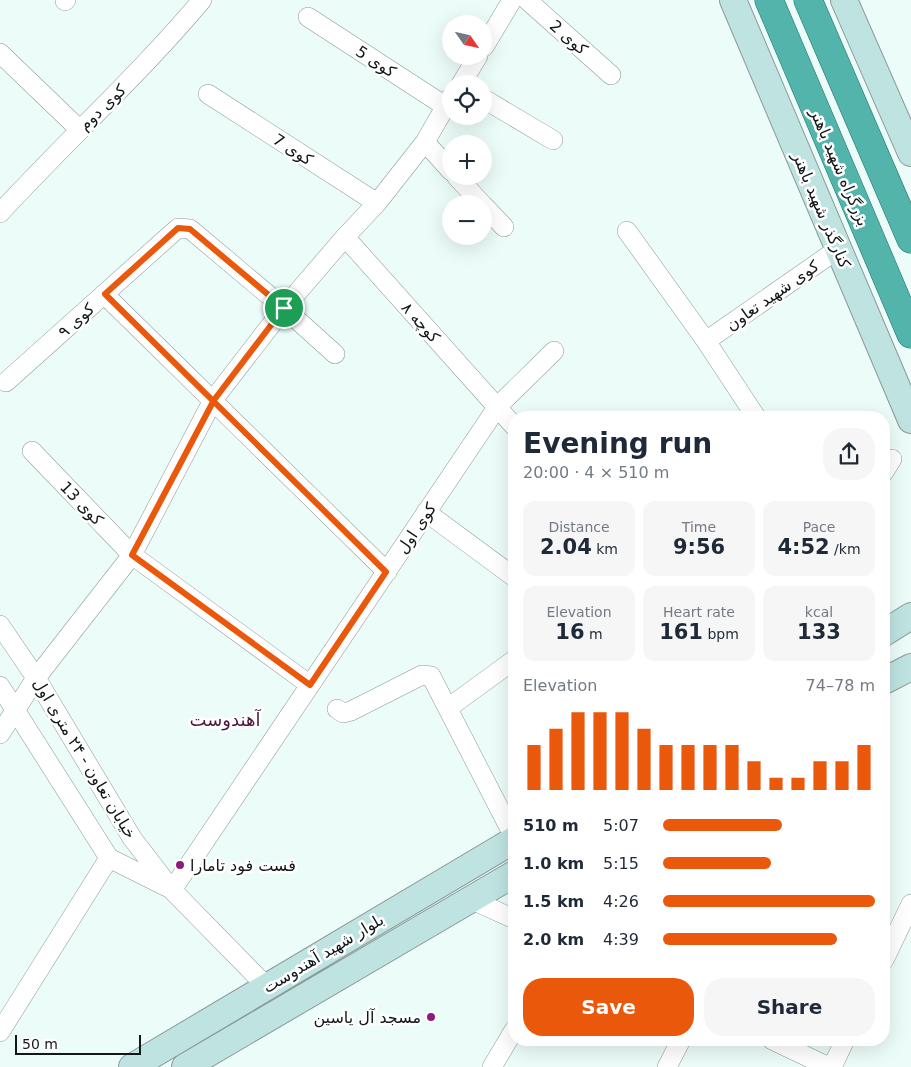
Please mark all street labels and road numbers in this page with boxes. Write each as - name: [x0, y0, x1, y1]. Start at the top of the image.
- street label: کوی 2: [545, 16, 592, 60]
- street label: کوی 5: [352, 42, 400, 82]
- street label: کوی دوم: [75, 80, 131, 135]
- street label: بزرگراه شهید باهنر: [805, 105, 873, 229]
- street label: کوی 7: [269, 130, 317, 170]
- street label: کنارگذر شهید باهنر: [787, 148, 855, 272]
- street label: کوی شهید تعاون: [722, 256, 823, 335]
- street label: کوچه ۸: [397, 298, 444, 347]
- street label: کوی ۹: [54, 299, 99, 342]
- street label: کوی 13: [55, 477, 107, 530]
- street label: کوی اول: [393, 499, 441, 558]
- street label: خیابان تعاون - ۲۴ متری اول: [28, 674, 140, 843]
- street label: بلوار شهید آهندوست: [260, 910, 388, 998]

